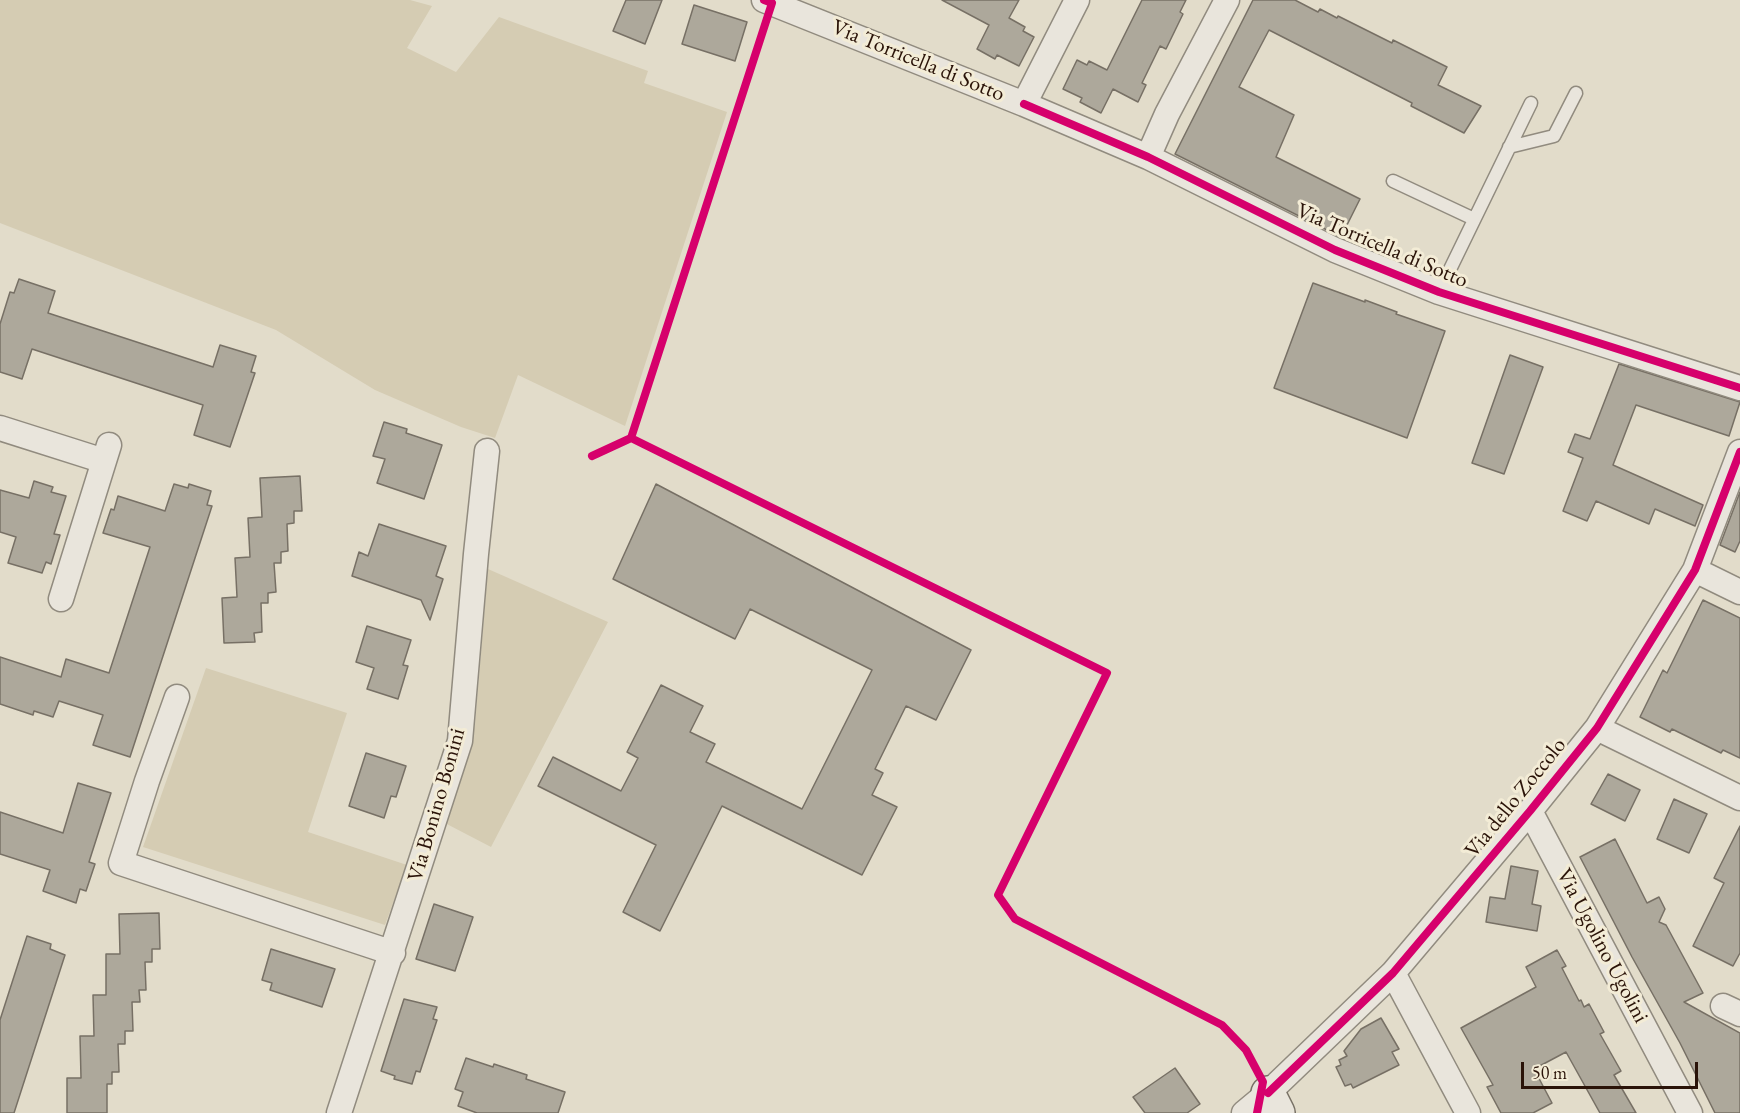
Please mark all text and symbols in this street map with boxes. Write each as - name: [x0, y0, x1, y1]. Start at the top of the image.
- street label: Via Torricella di Sotto: [828, 14, 1008, 108]
- street label: Via Torricella di Sotto: [1292, 198, 1472, 294]
- street label: Via Bonino Bonini: [402, 725, 472, 885]
- street label: Via dello Zoccolo: [1460, 733, 1572, 863]
- street label: Via Ugolino Ugolini: [1550, 864, 1654, 1028]
- scale bar: [1524, 1050, 1701, 1088]
- text: 50 m: [1532, 1061, 1567, 1084]

